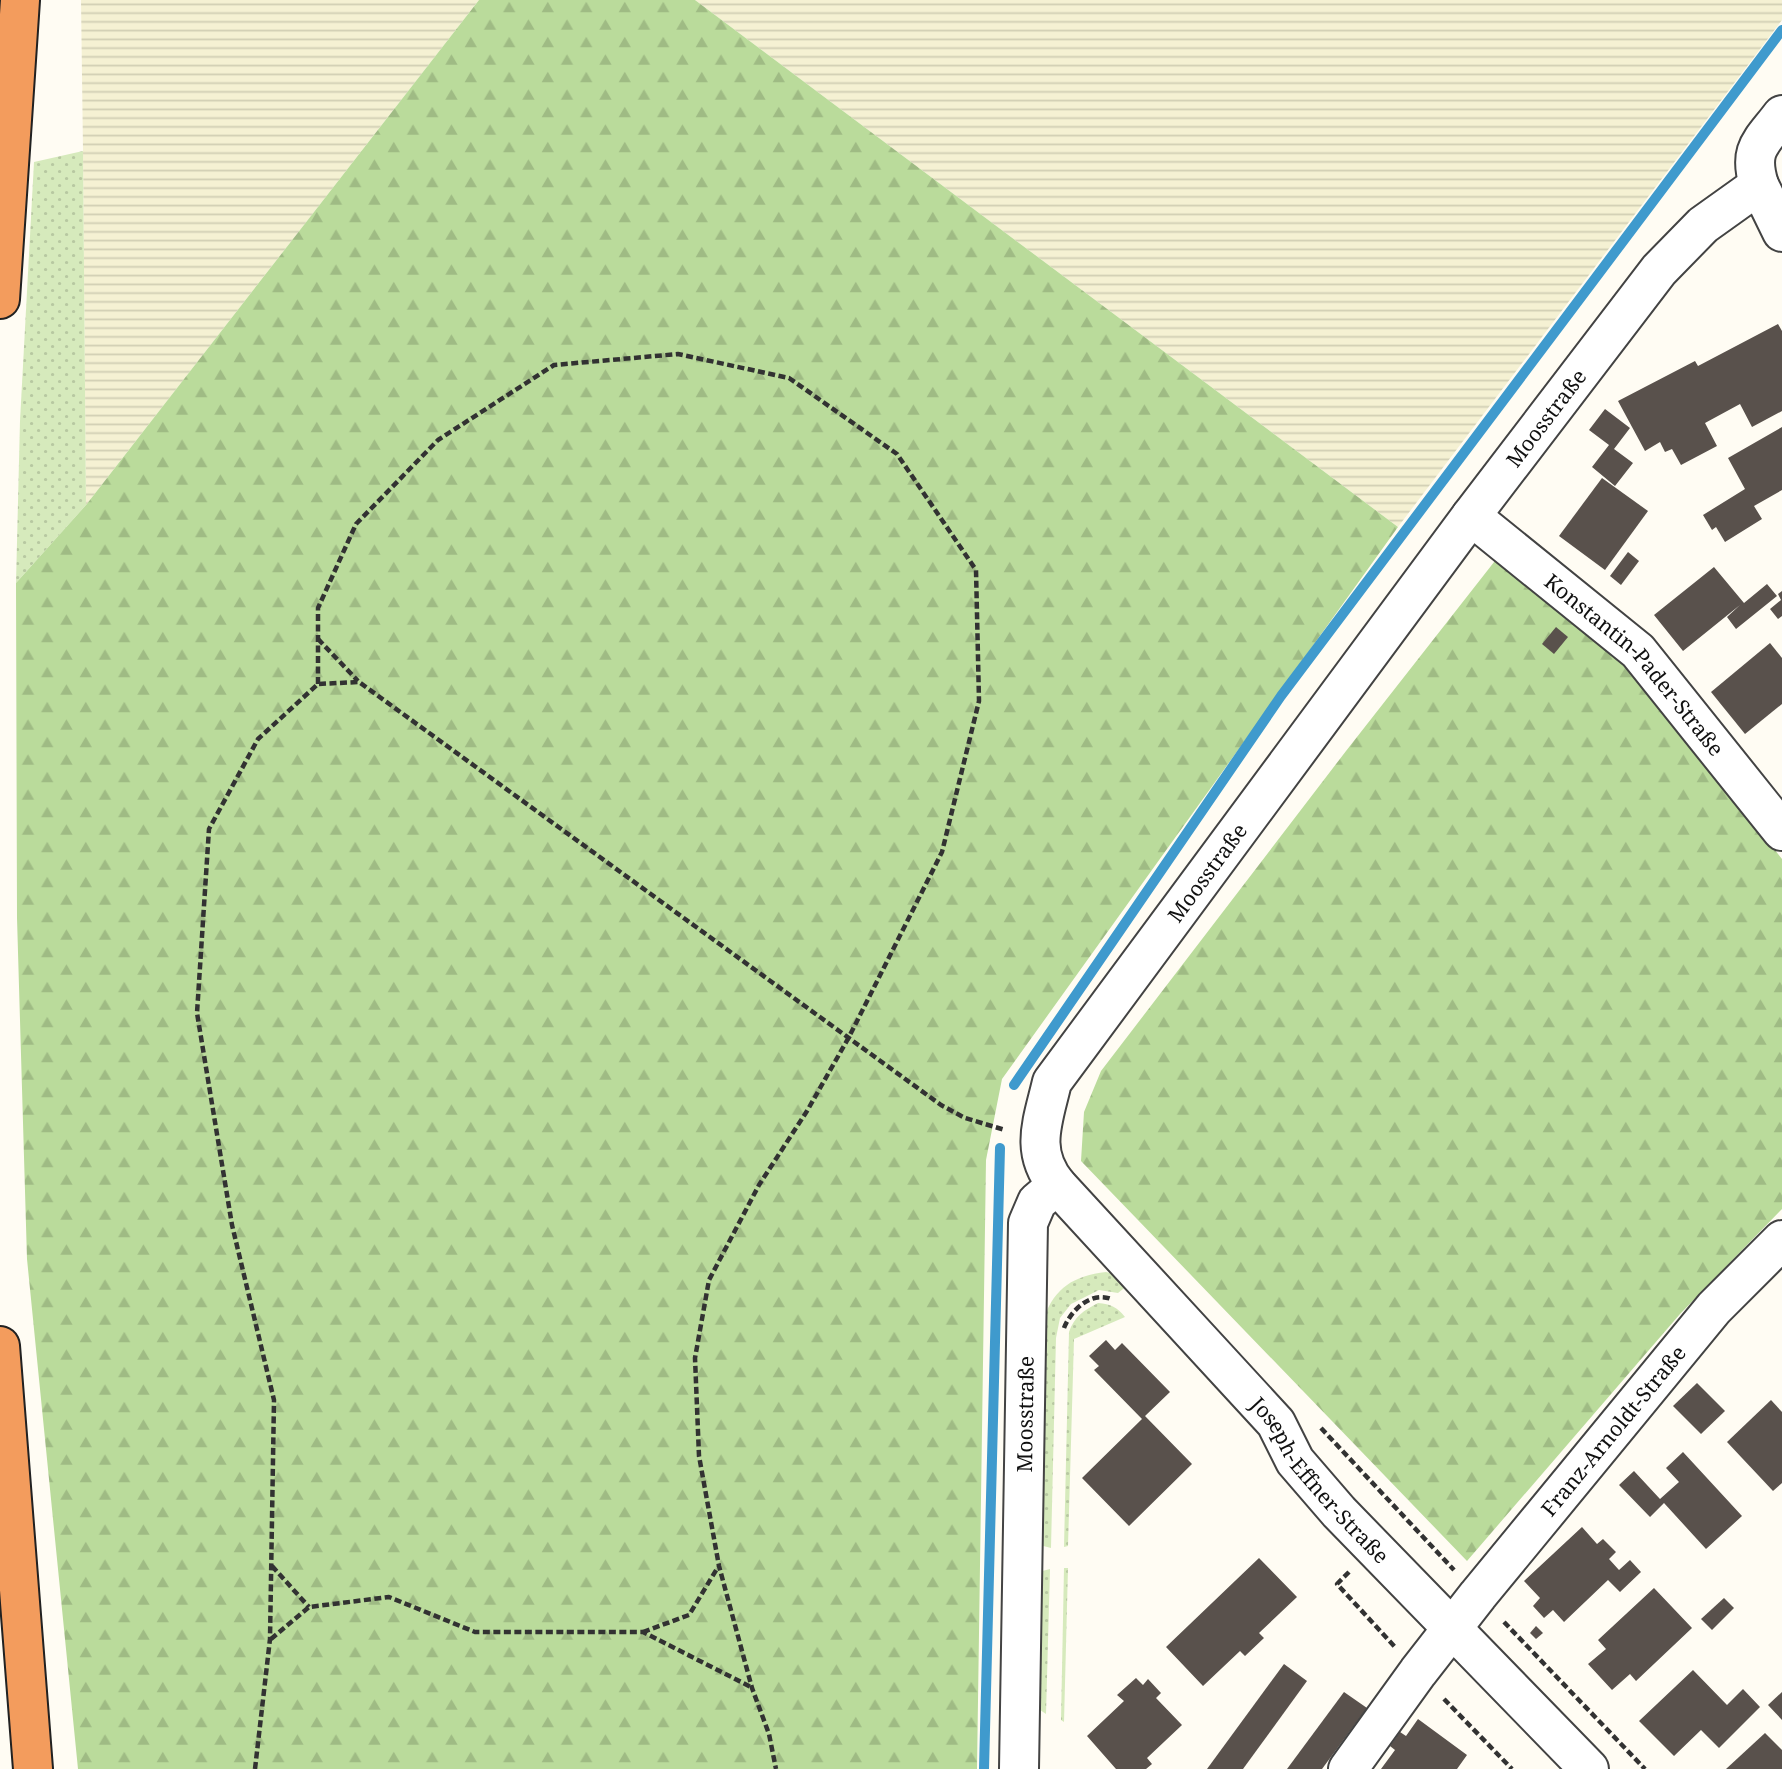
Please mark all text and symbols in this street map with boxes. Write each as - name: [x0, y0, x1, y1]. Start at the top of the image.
- street label: Moosstraße: [1499, 363, 1592, 473]
- street label: Konstantin-Pader-Straße: [1539, 567, 1730, 762]
- street label: Moosstraße: [1161, 817, 1253, 928]
- street label: Franz-Arnoldt-Straße: [1535, 1339, 1692, 1522]
- street label: Moosstraße: [1010, 1356, 1040, 1473]
- street label: Joseph-Effner-Straße: [1244, 1390, 1395, 1569]

